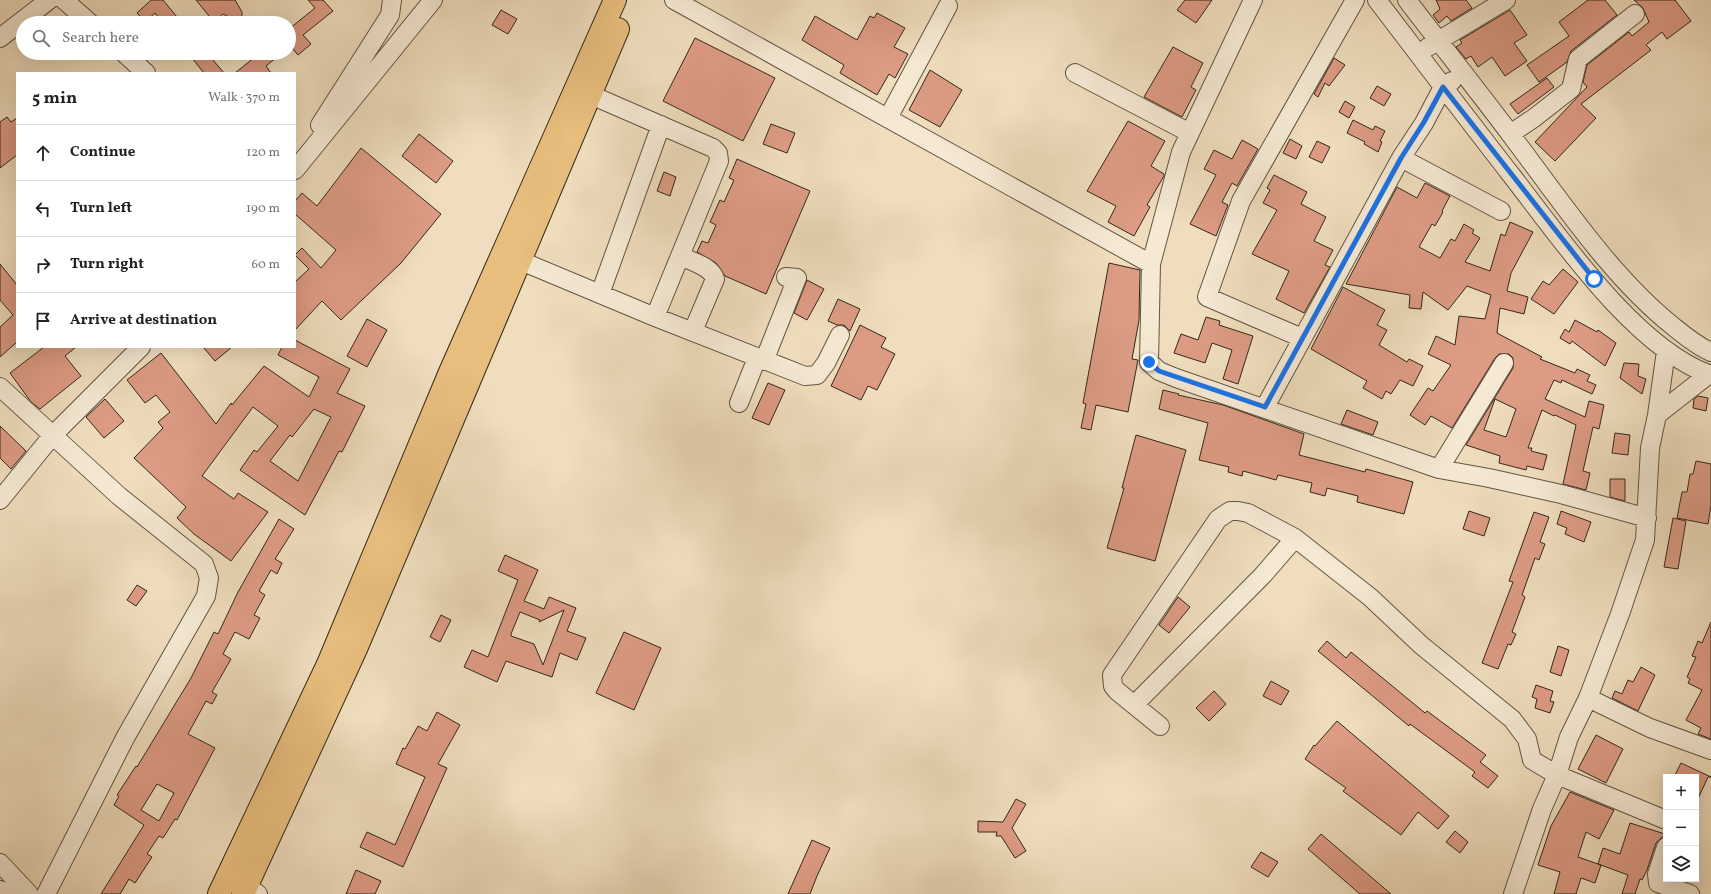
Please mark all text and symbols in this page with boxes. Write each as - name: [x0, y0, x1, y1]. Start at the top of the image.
- search box: [16, 16, 296, 60]
- icon: search: [30, 27, 52, 49]
- text: Search here: [62, 28, 139, 49]
- text: 5 min: [32, 87, 77, 110]
- text: Walk · 370 m: [208, 89, 280, 107]
- icon: ahead: [32, 142, 54, 164]
- text: Continue: [70, 142, 135, 163]
- text: 120 m: [246, 144, 280, 162]
- icon: left: [32, 198, 54, 220]
- text: Turn left: [70, 198, 132, 219]
- text: 190 m: [246, 200, 280, 218]
- icon: right: [32, 254, 54, 276]
- text: Turn right: [70, 254, 144, 275]
- text: 60 m: [252, 256, 280, 274]
- route start: [1585, 270, 1603, 288]
- icon: arrive: [32, 310, 54, 332]
- text: Arrive at destination: [70, 310, 217, 331]
- route end: [1140, 353, 1158, 371]
- map controls: [1663, 774, 1699, 882]
- button: +: [1663, 774, 1699, 810]
- button: −: [1663, 810, 1699, 846]
- button: layers: [1663, 846, 1699, 882]

